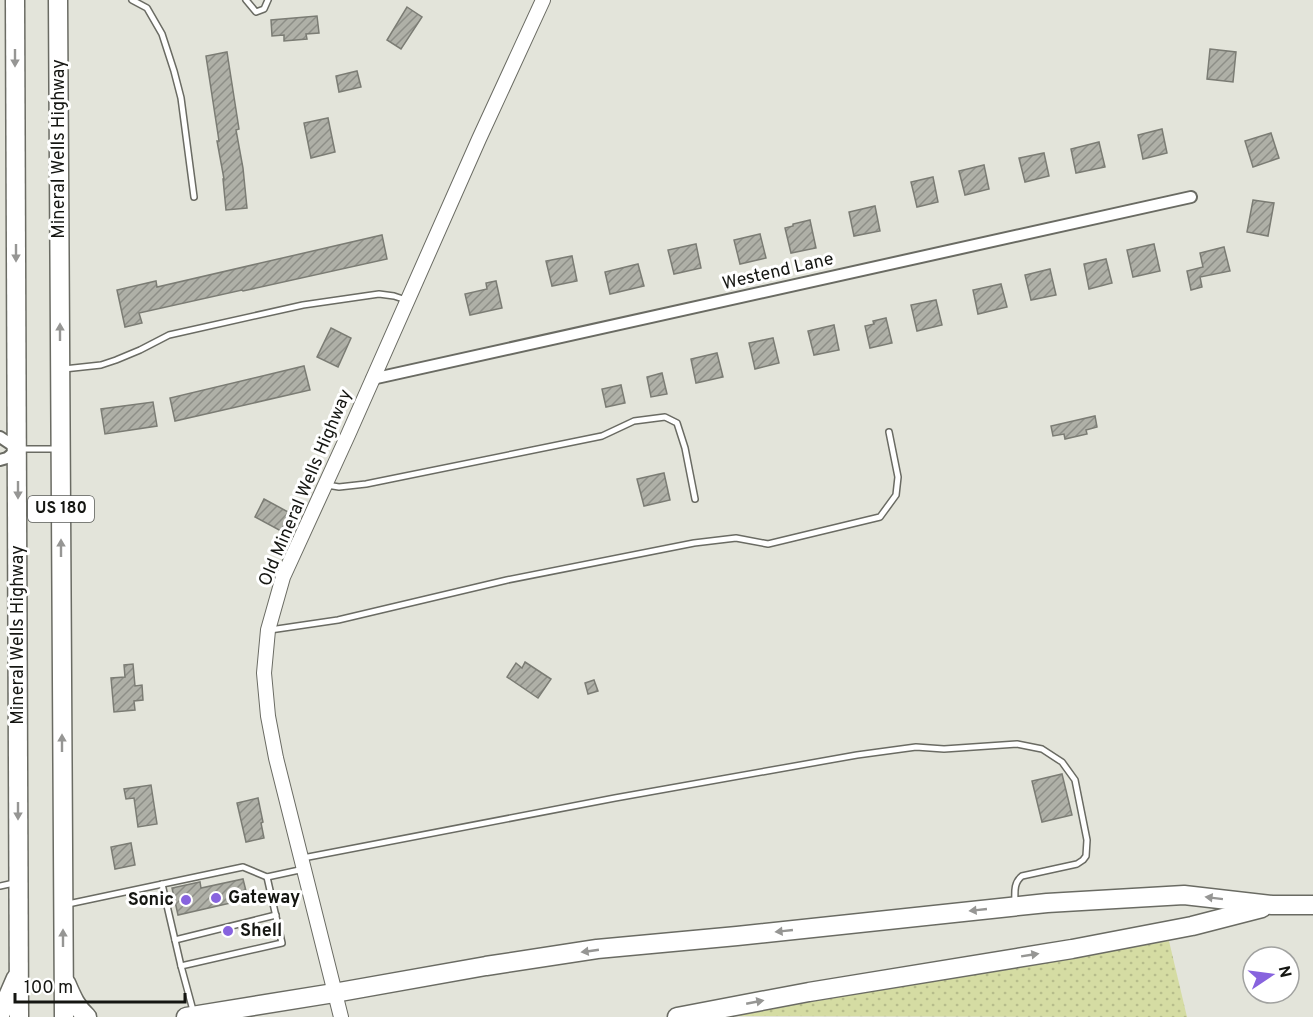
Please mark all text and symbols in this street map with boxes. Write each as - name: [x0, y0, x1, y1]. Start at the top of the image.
- one-way arrow: [10, 49, 20, 68]
- street label: Mineral Wells Highway: [48, 59, 71, 239]
- one-way arrow: [12, 244, 21, 263]
- street label: Westend Lane: [720, 248, 836, 296]
- one-way arrow: [55, 322, 65, 341]
- street label: Old Mineral Wells Highway: [254, 386, 358, 590]
- one-way arrow: [13, 481, 23, 500]
- road number: US 180: [28, 496, 94, 522]
- one-way arrow: [56, 538, 66, 557]
- street label: Mineral Wells Highway: [7, 545, 30, 725]
- one-way arrow: [57, 733, 67, 752]
- one-way arrow: [13, 802, 23, 821]
- place label: Gateway: [228, 887, 300, 910]
- place label: Sonic: [128, 889, 174, 912]
- marker: Gateway: [209, 891, 223, 905]
- marker: Sonic: [179, 893, 193, 907]
- one-way arrow: [1204, 894, 1223, 903]
- one-way arrow: [968, 905, 987, 915]
- place label: Shell: [240, 920, 282, 943]
- marker: Shell: [221, 924, 235, 938]
- one-way arrow: [774, 926, 793, 936]
- one-way arrow: [58, 928, 68, 947]
- north arrow: [1241, 945, 1301, 1005]
- one-way arrow: [580, 946, 599, 955]
- one-way arrow: [1020, 951, 1039, 960]
- text: N: [1273, 964, 1295, 980]
- scale bar: [15, 966, 184, 1004]
- text: 100 m: [24, 977, 73, 1000]
- one-way arrow: [745, 997, 764, 1006]

